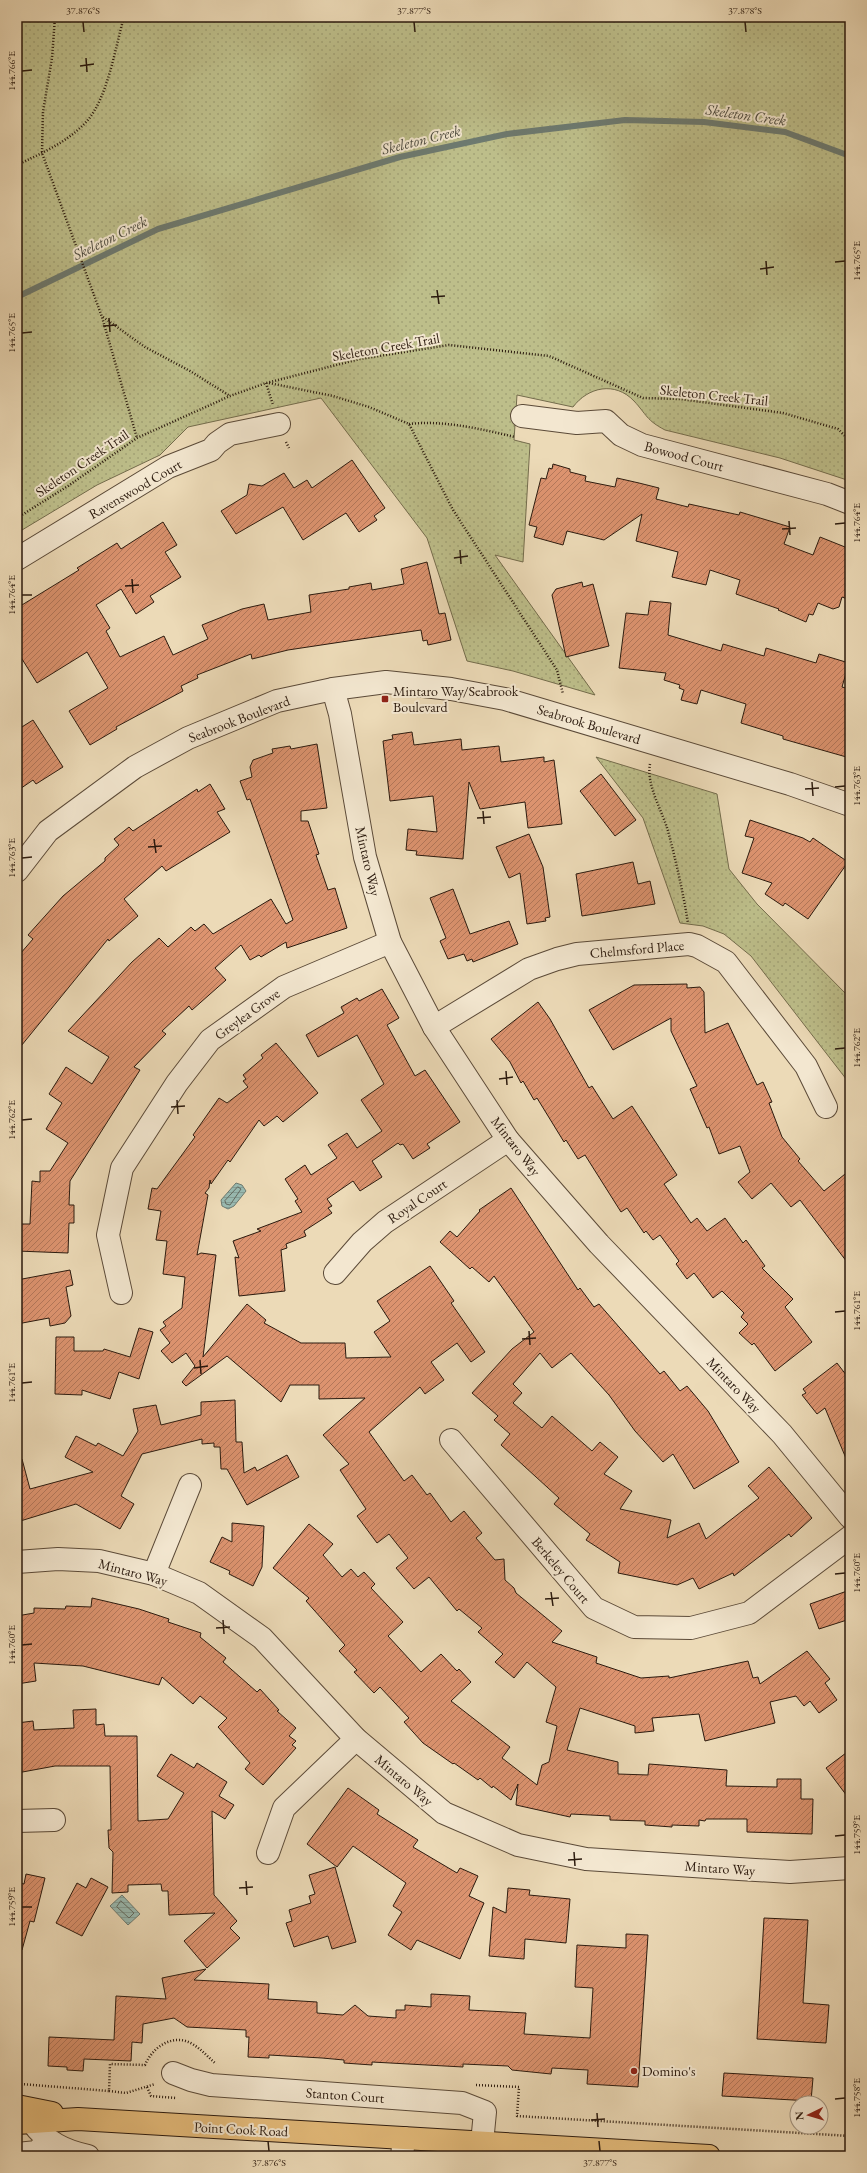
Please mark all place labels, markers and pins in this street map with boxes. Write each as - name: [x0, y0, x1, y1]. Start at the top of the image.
- place label: Mintaro Way/Seabrook Boulevard: [393, 682, 519, 716]
- marker: Mintaro Way/Seabrook Boulevard: [380, 694, 390, 704]
- place label: Domino's: [642, 2062, 696, 2080]
- marker: Domino's: [629, 2066, 639, 2076]

